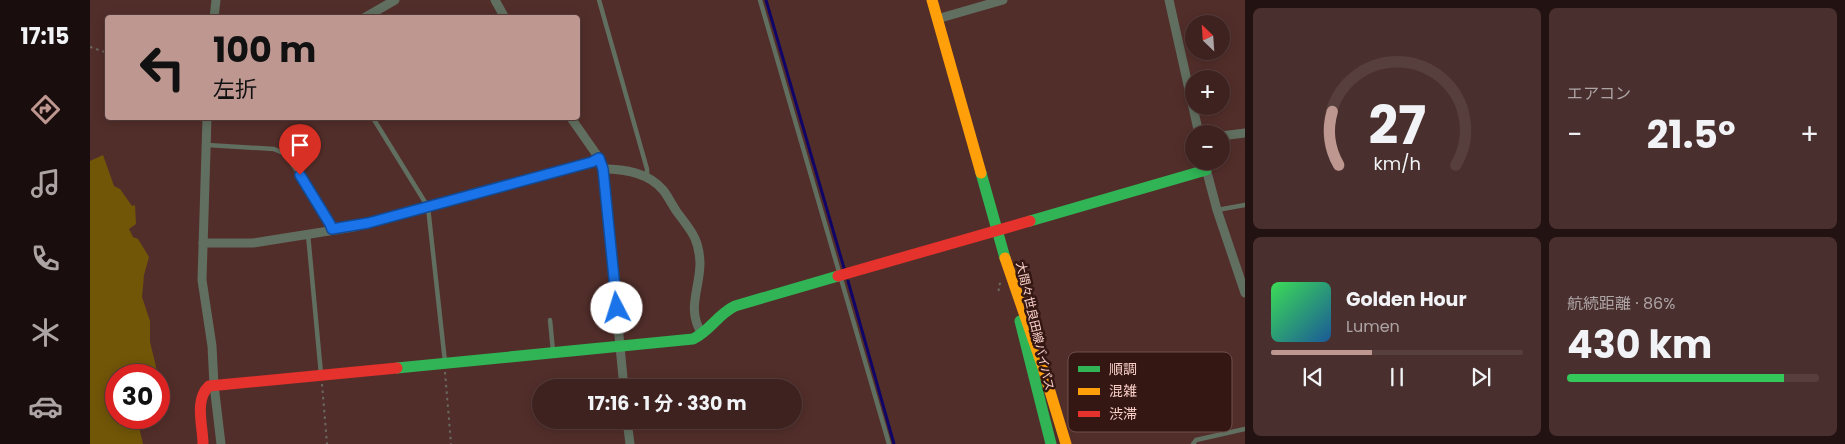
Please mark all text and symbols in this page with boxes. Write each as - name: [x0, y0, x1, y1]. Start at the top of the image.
- north arrow: [1185, 15, 1230, 60]
- map controls: [1185, 15, 1230, 170]
- text: 17:15: [21, 21, 69, 52]
- text: 100 m: [213, 25, 316, 74]
- icon: left: [130, 35, 195, 100]
- button: +: [1185, 70, 1230, 115]
- text: 左折: [213, 74, 257, 105]
- text: エアコン: [1567, 82, 1631, 105]
- text: 27: [1368, 89, 1426, 162]
- icon: directions: [28, 92, 63, 127]
- text: 21.5°: [1647, 108, 1736, 161]
- text: −: [1567, 115, 1582, 154]
- text: +: [1800, 115, 1819, 154]
- pin: [279, 124, 321, 175]
- button: −: [1185, 125, 1230, 170]
- icon: arrive: [286, 131, 314, 159]
- text: km/h: [1373, 151, 1421, 176]
- icon: music: [28, 166, 63, 201]
- icon: phone: [28, 241, 63, 276]
- street label: 大間々世良田線バイパス: [1012, 260, 1059, 392]
- position arrow: [590, 281, 642, 333]
- text: Golden Hour: [1346, 286, 1467, 313]
- text: 航続距離 · 86%: [1567, 292, 1675, 315]
- icon: climate: [28, 315, 63, 350]
- text: Lumen: [1346, 315, 1400, 338]
- text: 430 km: [1567, 318, 1712, 371]
- legend: [1068, 352, 1232, 432]
- text: 順調: [1109, 359, 1137, 379]
- icon: previous: [1299, 363, 1327, 391]
- icon: pause: [1383, 363, 1411, 391]
- icon: next: [1467, 363, 1495, 391]
- speed limit sign: 30: [105, 364, 170, 429]
- text: 混雑: [1109, 381, 1137, 401]
- icon: car: [28, 389, 63, 424]
- text: 17:16 · 1 分 · 330 m: [587, 390, 747, 417]
- text: 渋滞: [1109, 404, 1137, 424]

